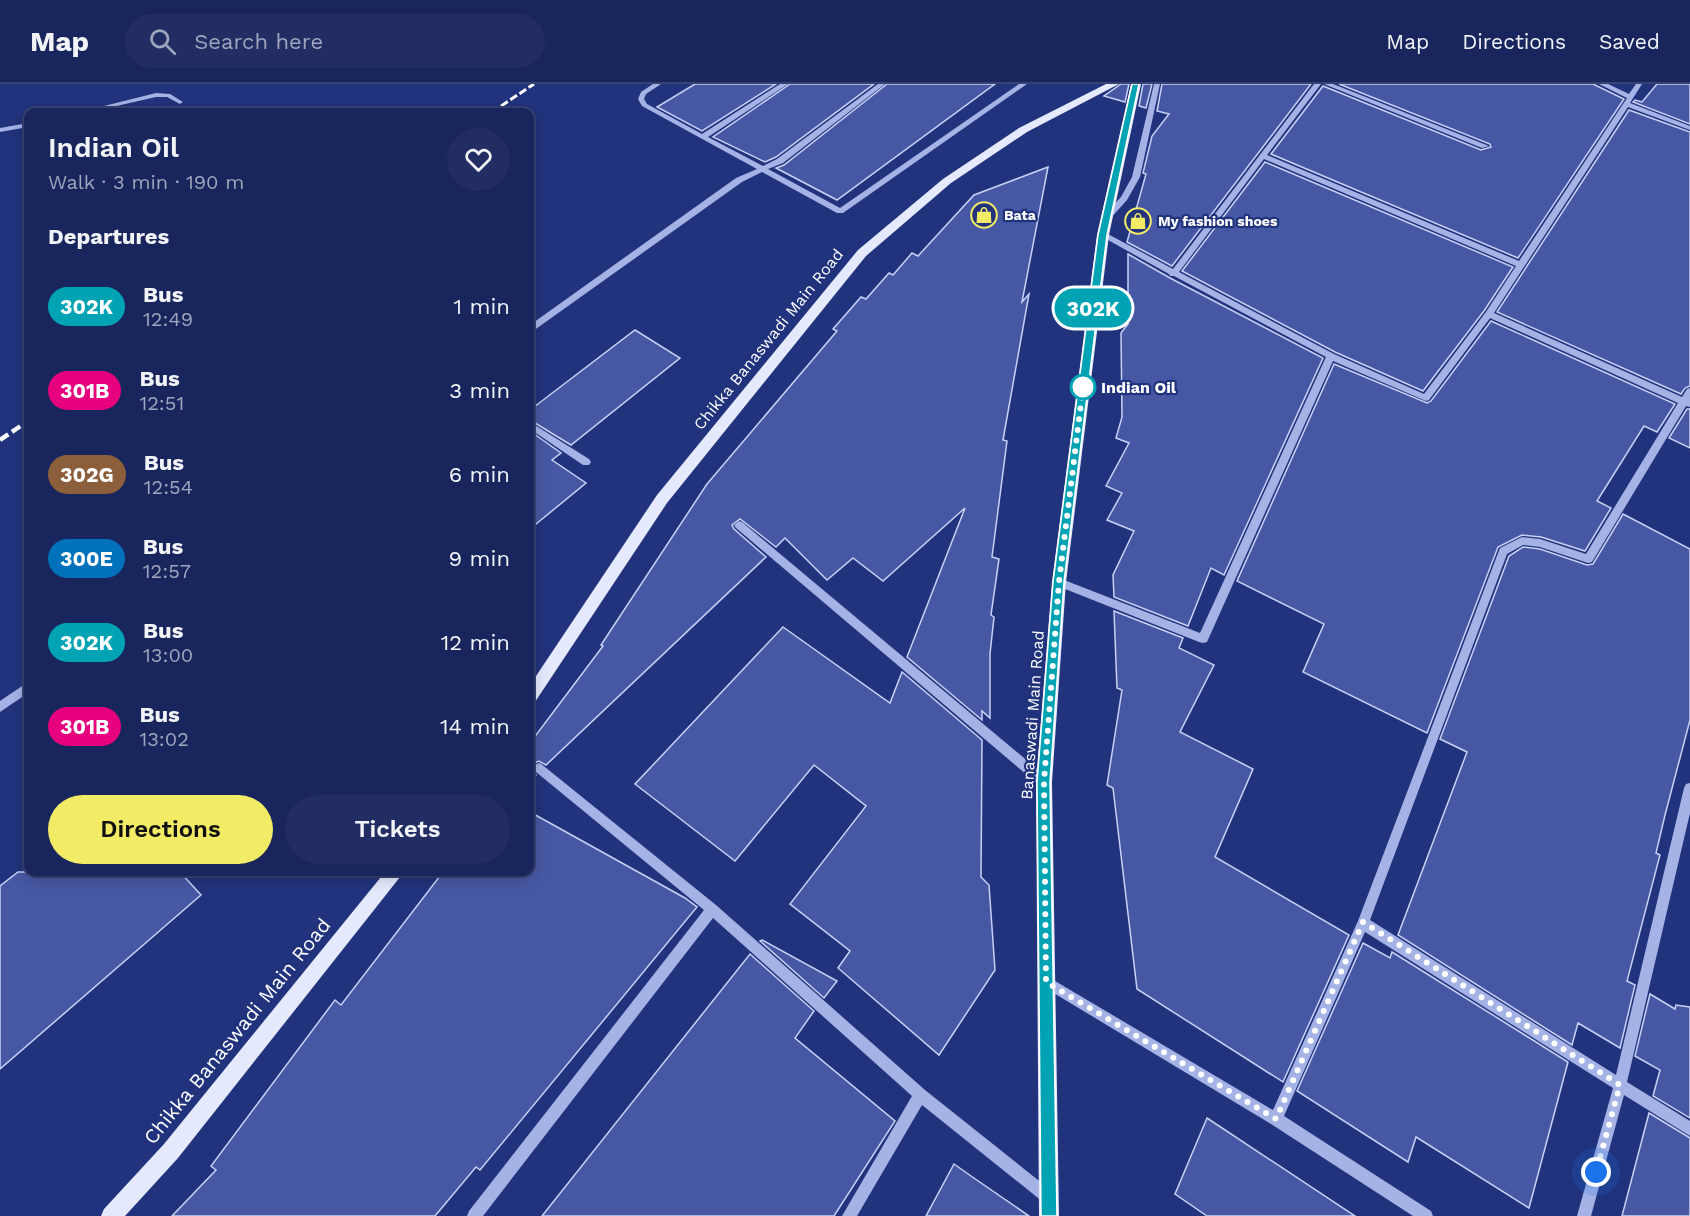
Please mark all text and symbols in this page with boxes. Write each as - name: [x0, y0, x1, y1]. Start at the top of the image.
- search box: [125, 14, 545, 68]
- text: Map: [30, 25, 89, 58]
- icon: search: [146, 25, 179, 58]
- text: Search here: [194, 29, 323, 54]
- text: Map: [1386, 29, 1429, 54]
- text: Directions: [1462, 29, 1566, 54]
- text: Saved: [1599, 29, 1660, 54]
- button: heart: [447, 128, 510, 191]
- text: Indian Oil: [48, 131, 179, 164]
- text: Walk · 3 min · 190 m: [48, 170, 244, 194]
- shop icon: Bata: [969, 200, 999, 230]
- shop icon: My fashion shoes: [1123, 206, 1153, 236]
- place label: Bata: [1004, 207, 1037, 223]
- place label: My fashion shoes: [1158, 213, 1278, 229]
- text: Departures: [48, 224, 169, 249]
- street label: Chikka Banaswadi Main Road: [690, 245, 847, 433]
- text: Bus: [143, 282, 183, 307]
- line badge: 302K: [1051, 288, 1135, 328]
- text: 302K: [60, 294, 113, 319]
- text: 1 min: [453, 294, 510, 319]
- text: 302K: [1066, 296, 1120, 321]
- text: 12:49: [143, 307, 193, 331]
- text: Bus: [139, 366, 180, 391]
- marker: Indian Oil: [1070, 374, 1096, 400]
- text: 301B: [60, 378, 109, 403]
- text: 3 min: [449, 378, 510, 403]
- place label: Indian Oil: [1101, 378, 1177, 397]
- text: 12:51: [139, 391, 184, 415]
- text: Bus: [144, 450, 184, 475]
- text: 302G: [60, 462, 114, 487]
- text: 6 min: [449, 462, 510, 487]
- text: 12:54: [144, 475, 193, 499]
- text: Bus: [143, 534, 183, 559]
- text: 300E: [60, 546, 113, 571]
- text: 9 min: [448, 546, 510, 571]
- text: 12:57: [143, 559, 191, 583]
- text: Bus: [143, 618, 183, 643]
- text: 302K: [60, 630, 113, 655]
- text: 12 min: [441, 630, 510, 655]
- street label: Banaswadi Main Road: [1017, 630, 1048, 800]
- text: 13:00: [143, 643, 193, 667]
- text: Bus: [139, 702, 180, 727]
- text: 301B: [60, 714, 109, 739]
- text: 14 min: [440, 714, 510, 739]
- text: 13:02: [139, 727, 189, 751]
- button: Directions: [48, 795, 273, 864]
- button: Tickets: [285, 795, 510, 864]
- street label: Chikka Banaswadi Main Road: [138, 913, 336, 1149]
- your location: [1581, 1157, 1611, 1187]

